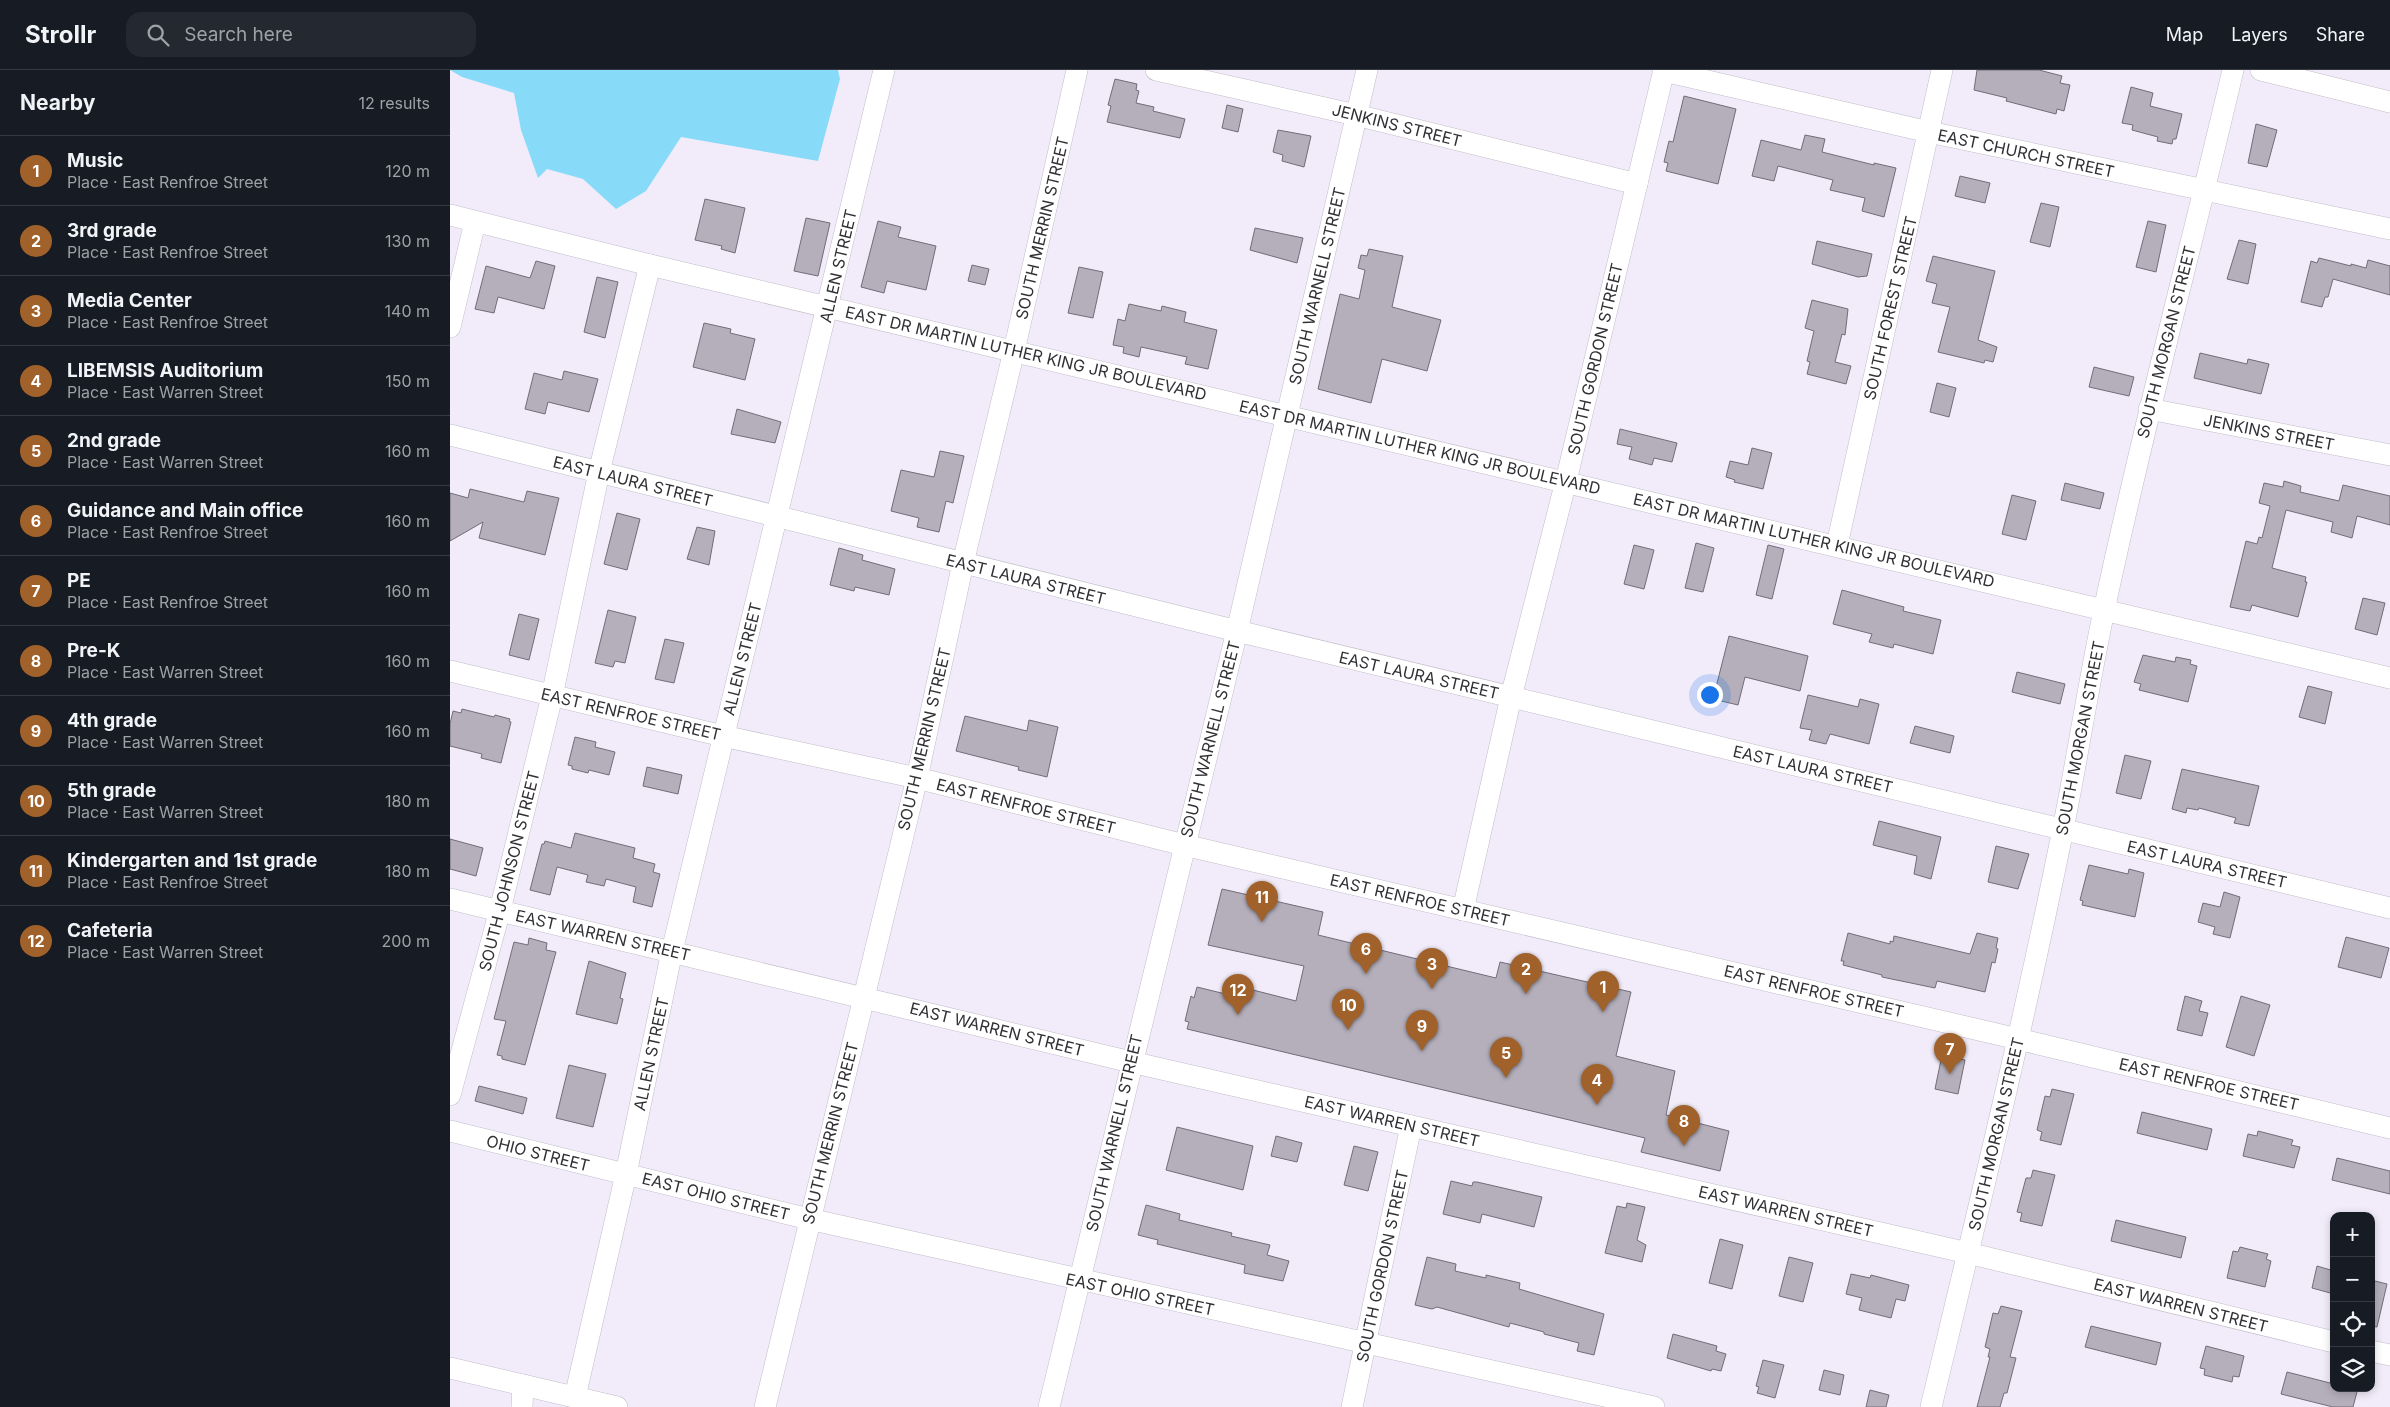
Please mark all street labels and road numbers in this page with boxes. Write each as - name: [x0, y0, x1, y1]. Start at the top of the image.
- street label: JENKINS STREET: [1330, 99, 1464, 151]
- street label: EAST CHURCH STREET: [1936, 124, 2116, 182]
- street label: SOUTH MERRIN STREET: [1011, 135, 1073, 321]
- street label: SOUTH WARNELL STREET: [1285, 185, 1349, 387]
- street label: ALLEN STREET: [815, 207, 861, 325]
- street label: SOUTH FOREST STREET: [1859, 214, 1921, 402]
- street label: SOUTH MORGAN STREET: [2132, 244, 2200, 440]
- street label: SOUTH GORDON STREET: [1563, 261, 1627, 457]
- street label: EAST DR MARTIN LUTHER KING JR BOULEVARD: [843, 302, 1209, 404]
- street label: EAST DR MARTIN LUTHER KING JR BOULEVARD: [1237, 396, 1603, 498]
- street label: JENKINS STREET: [2202, 409, 2336, 455]
- street label: EAST LAURA STREET: [551, 451, 715, 511]
- street label: EAST DR MARTIN LUTHER KING JR BOULEVARD: [1631, 489, 1997, 591]
- street label: EAST LAURA STREET: [944, 549, 1108, 609]
- street label: ALLEN STREET: [718, 600, 766, 718]
- street label: SOUTH WARNELL STREET: [1176, 639, 1244, 839]
- street label: SOUTH MORGAN STREET: [2051, 639, 2109, 837]
- street label: SOUTH MERRIN STREET: [893, 646, 955, 832]
- street label: EAST LAURA STREET: [1337, 647, 1501, 703]
- street label: EAST RENFROE STREET: [539, 684, 723, 744]
- street label: EAST LAURA STREET: [1731, 741, 1895, 797]
- street label: SOUTH JOHNSON STREET: [474, 769, 544, 973]
- street label: EAST RENFROE STREET: [934, 774, 1118, 838]
- street label: EAST LAURA STREET: [2125, 836, 2289, 892]
- street label: EAST RENFROE STREET: [1328, 870, 1512, 930]
- street label: EAST WARREN STREET: [514, 905, 692, 965]
- street label: EAST RENFROE STREET: [1722, 961, 1906, 1021]
- street label: ALLEN STREET: [629, 995, 673, 1113]
- street label: EAST WARREN STREET: [908, 998, 1086, 1060]
- street label: SOUTH WARNELL STREET: [1082, 1032, 1146, 1234]
- street label: SOUTH MORGAN STREET: [1964, 1035, 2028, 1233]
- street label: SOUTH MERRIN STREET: [798, 1040, 862, 1226]
- street label: EAST RENFROE STREET: [2117, 1054, 2301, 1114]
- street label: EAST WARREN STREET: [1303, 1091, 1481, 1151]
- street label: OHIO STREET: [484, 1131, 592, 1175]
- street label: EAST OHIO STREET: [640, 1168, 792, 1224]
- street label: SOUTH GORDON STREET: [1352, 1168, 1412, 1364]
- street label: EAST WARREN STREET: [1697, 1181, 1875, 1241]
- street label: EAST OHIO STREET: [1064, 1268, 1216, 1320]
- street label: EAST WARREN STREET: [2092, 1274, 2270, 1336]

